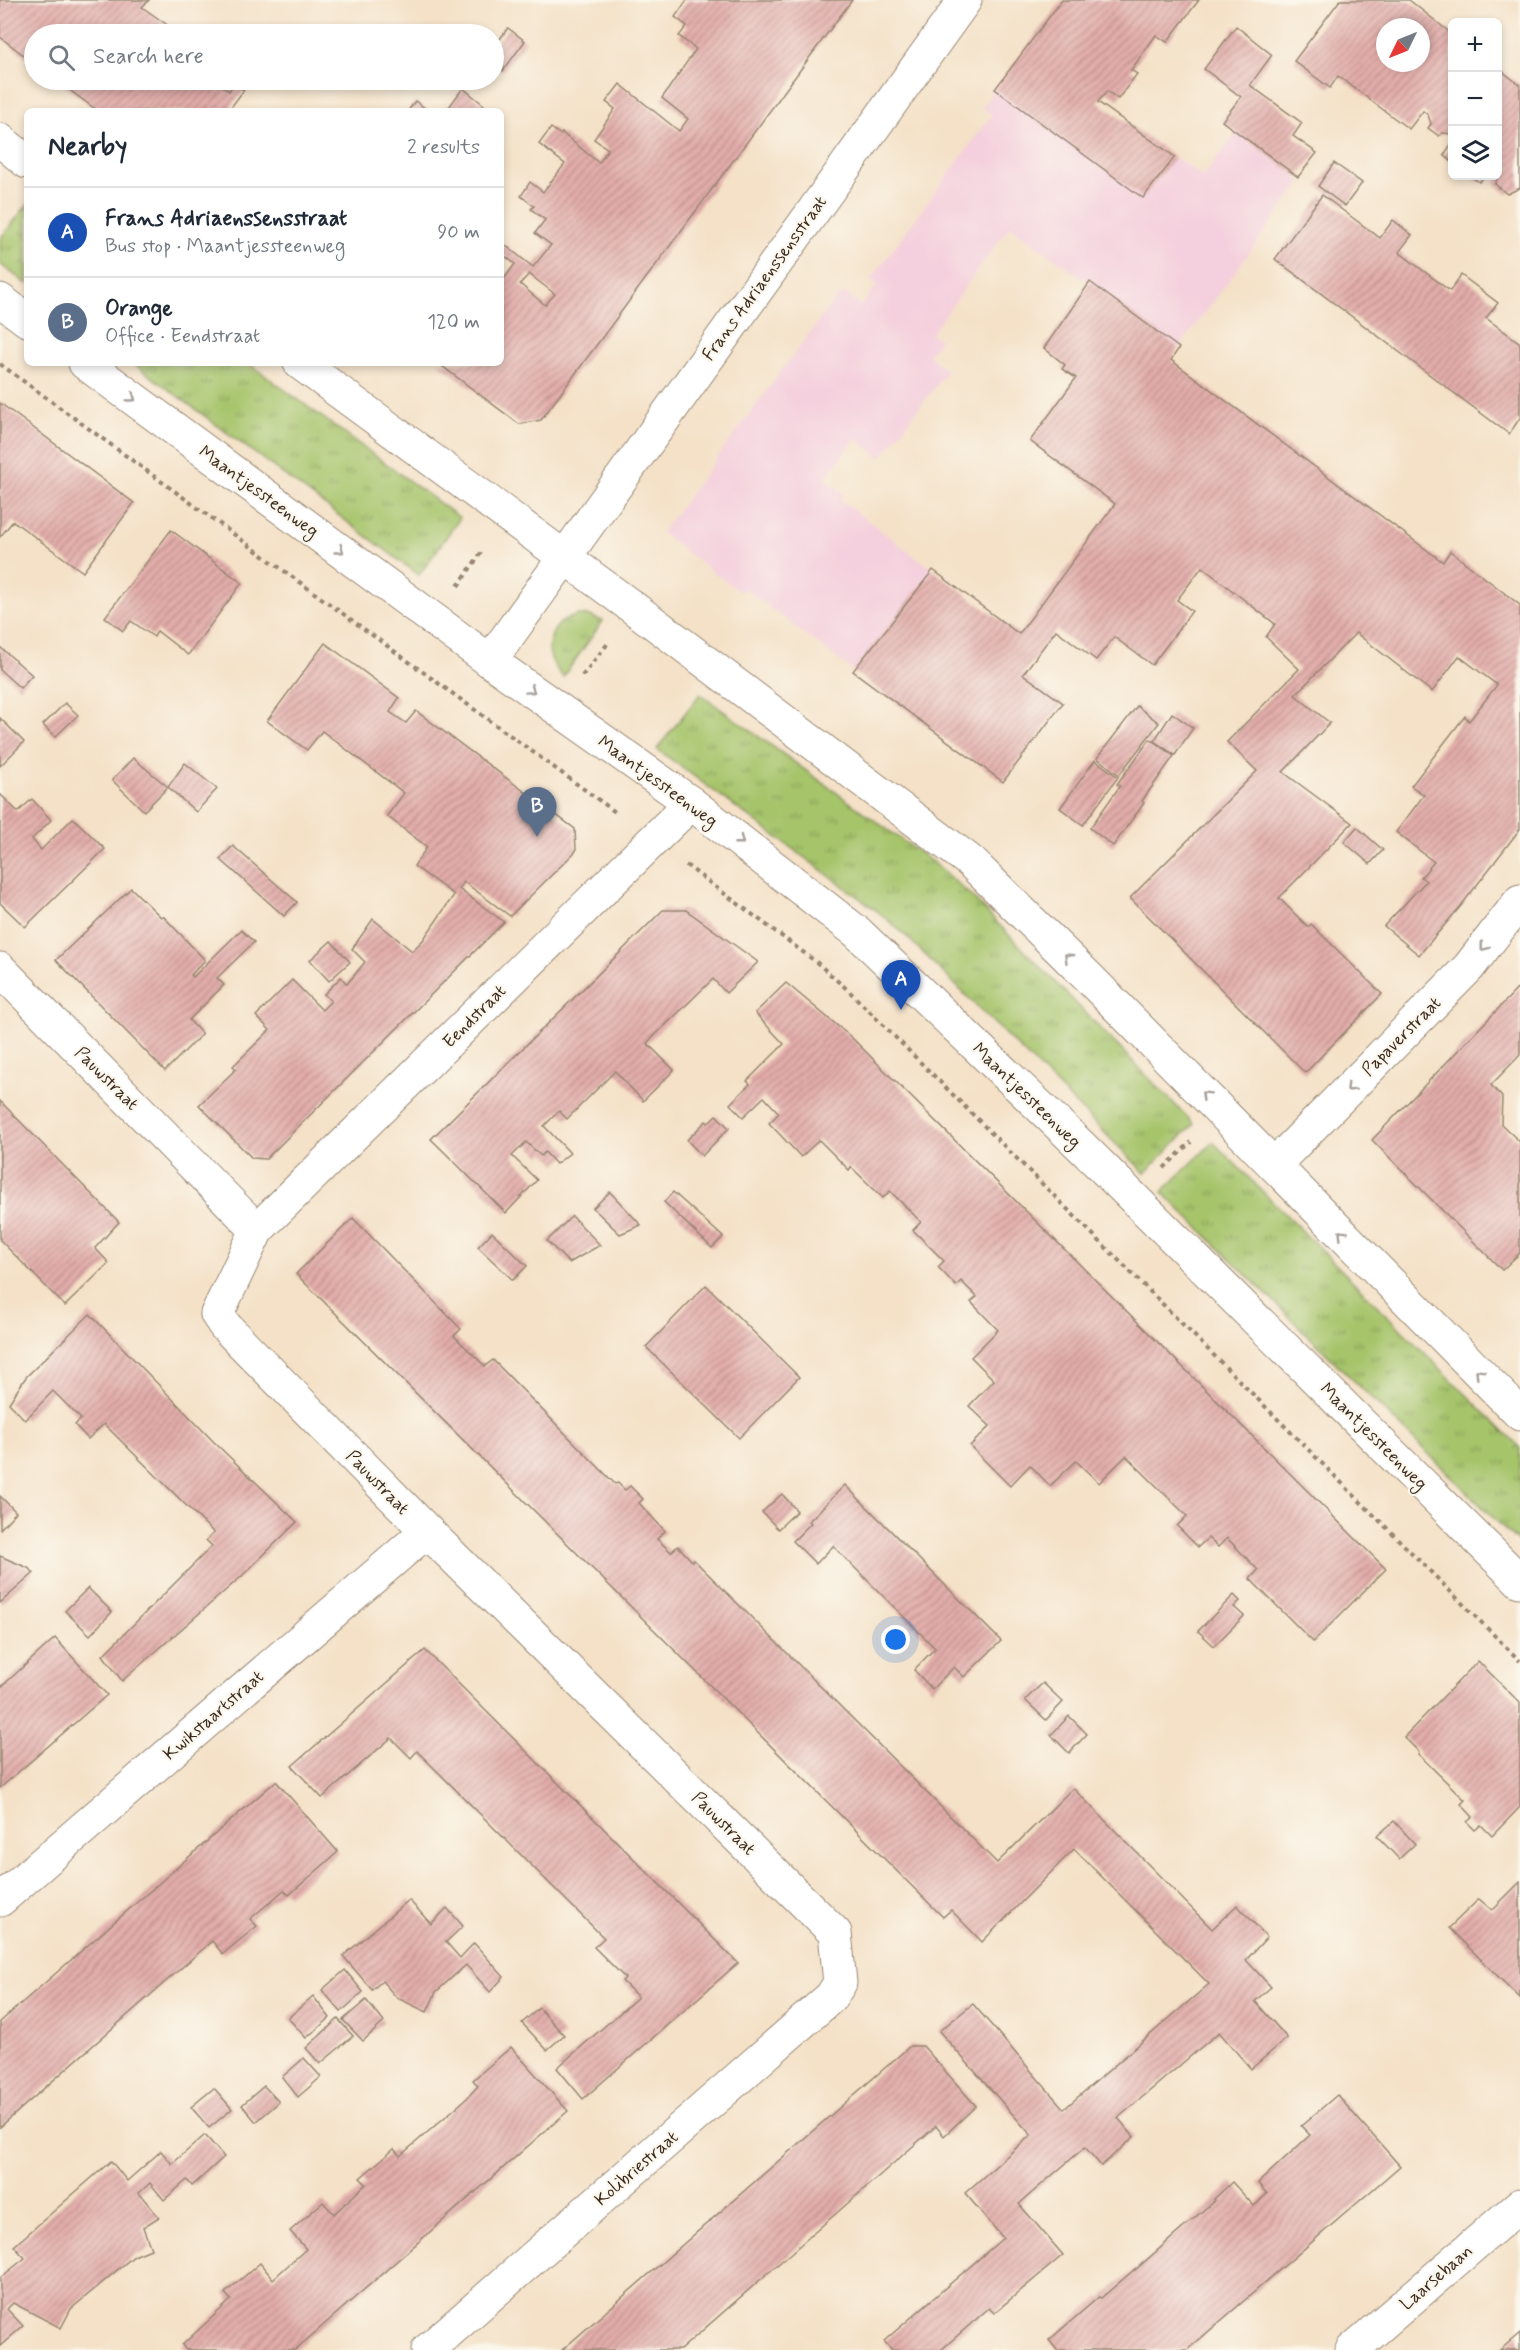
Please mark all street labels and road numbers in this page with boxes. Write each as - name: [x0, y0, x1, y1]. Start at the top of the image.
- street label: Frans Adriaenssensstraat: [697, 191, 833, 366]
- street label: Maantjessteenweg: [193, 440, 323, 544]
- street label: Maantjessteenweg: [592, 730, 722, 834]
- street label: Eendstraat: [438, 979, 512, 1054]
- street label: Papaverstraat: [1357, 992, 1447, 1082]
- street label: Maantjessteenweg: [966, 1037, 1086, 1155]
- street label: Pauwstraat: [69, 1041, 144, 1116]
- street label: Maantjessteenweg: [1314, 1378, 1432, 1496]
- street label: Pauwstraat: [340, 1445, 414, 1521]
- street label: Kwikstaartstraat: [158, 1665, 269, 1766]
- street label: Pauwstraat: [686, 1786, 761, 1861]
- street label: Kolibriestraat: [590, 2126, 684, 2212]
- street label: Laarsebaan: [1395, 2239, 1478, 2316]

